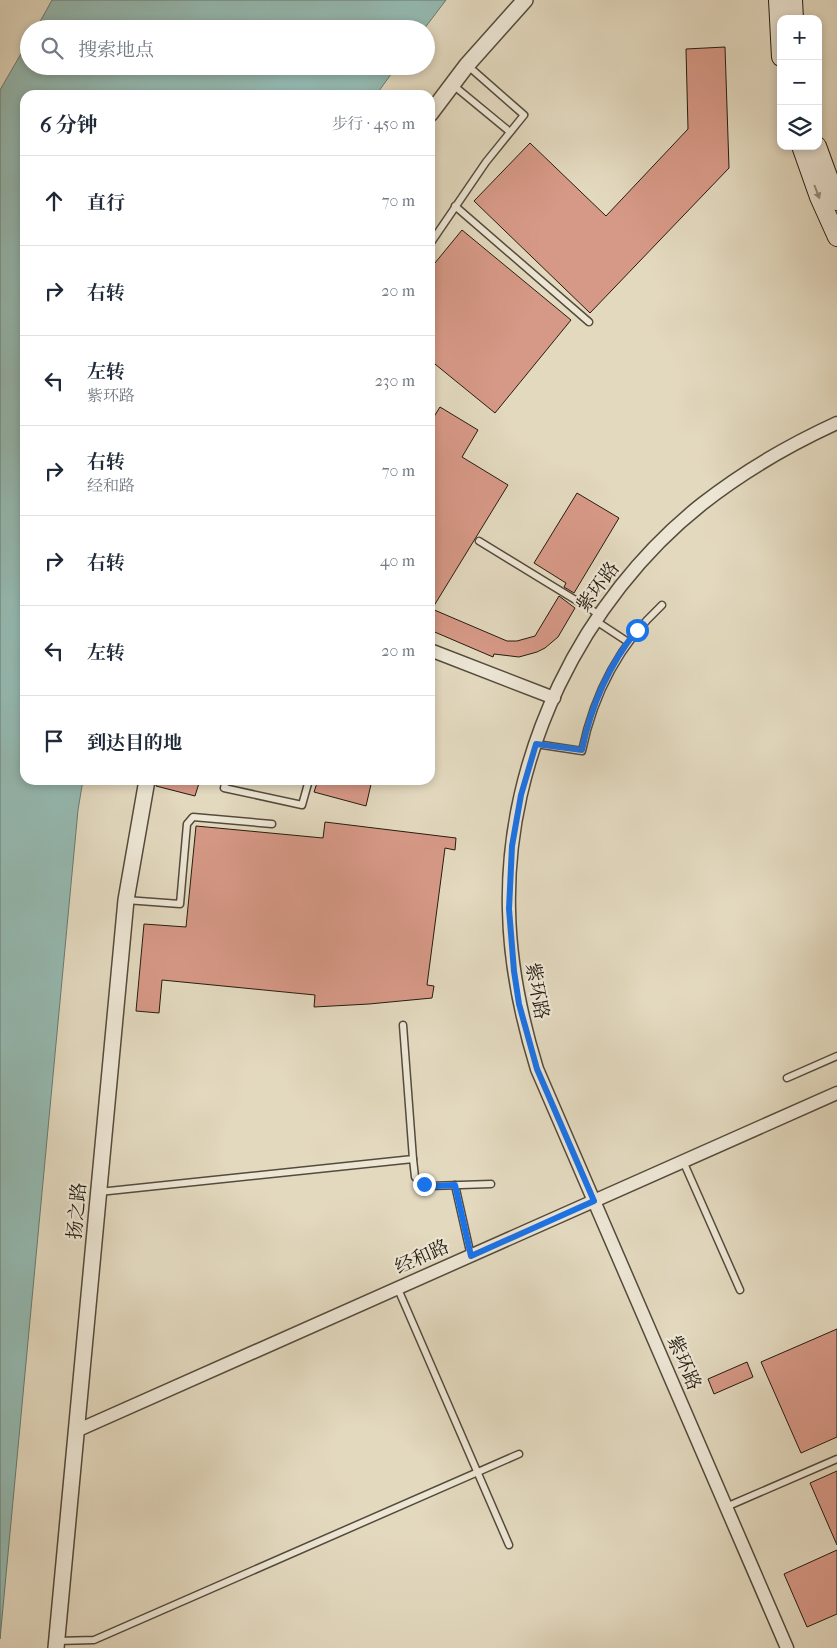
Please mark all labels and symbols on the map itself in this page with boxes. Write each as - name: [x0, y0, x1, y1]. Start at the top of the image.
- one-way arrow: [813, 185, 821, 200]
- street label: 紫环路: [572, 558, 624, 616]
- route start: [626, 619, 649, 642]
- street label: 紫环路: [521, 961, 553, 1021]
- route end: [413, 1173, 436, 1196]
- street label: 扬之路: [64, 1182, 90, 1240]
- street label: 经和路: [391, 1235, 453, 1279]
- street label: 紫环路: [663, 1332, 705, 1394]

